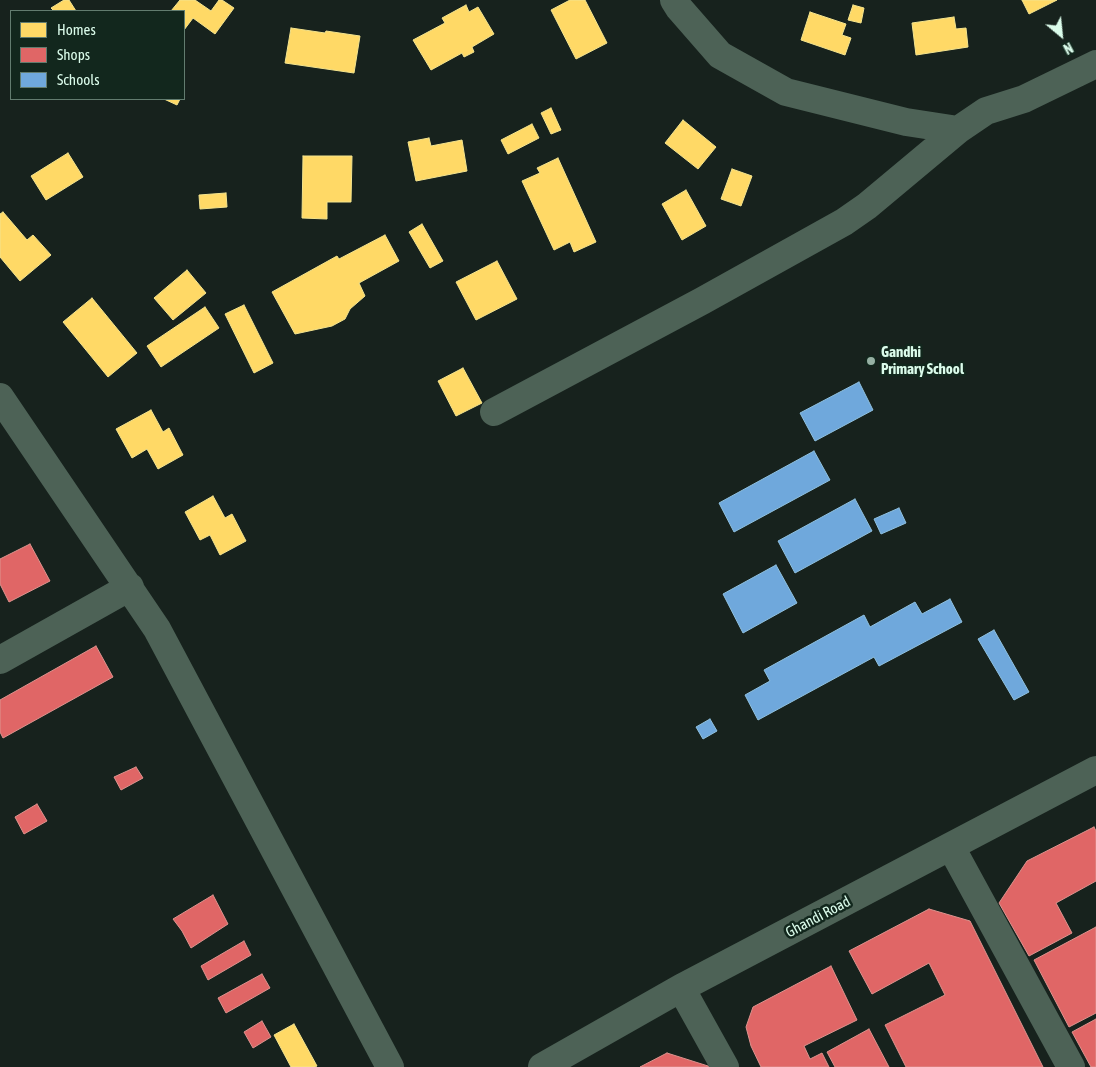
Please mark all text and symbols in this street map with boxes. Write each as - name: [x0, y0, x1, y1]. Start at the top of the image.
- legend: [10, 10, 185, 100]
- north arrow: [1036, 10, 1086, 60]
- text: Homes: [57, 21, 96, 38]
- text: N: [1061, 39, 1075, 57]
- text: Shops: [57, 46, 90, 63]
- text: Schools: [57, 71, 100, 88]
- place label: Gandhi Primary School: [881, 343, 964, 378]
- marker: Gandhi Primary School: [865, 355, 877, 367]
- street label: Ghandi Road: [783, 892, 853, 942]

